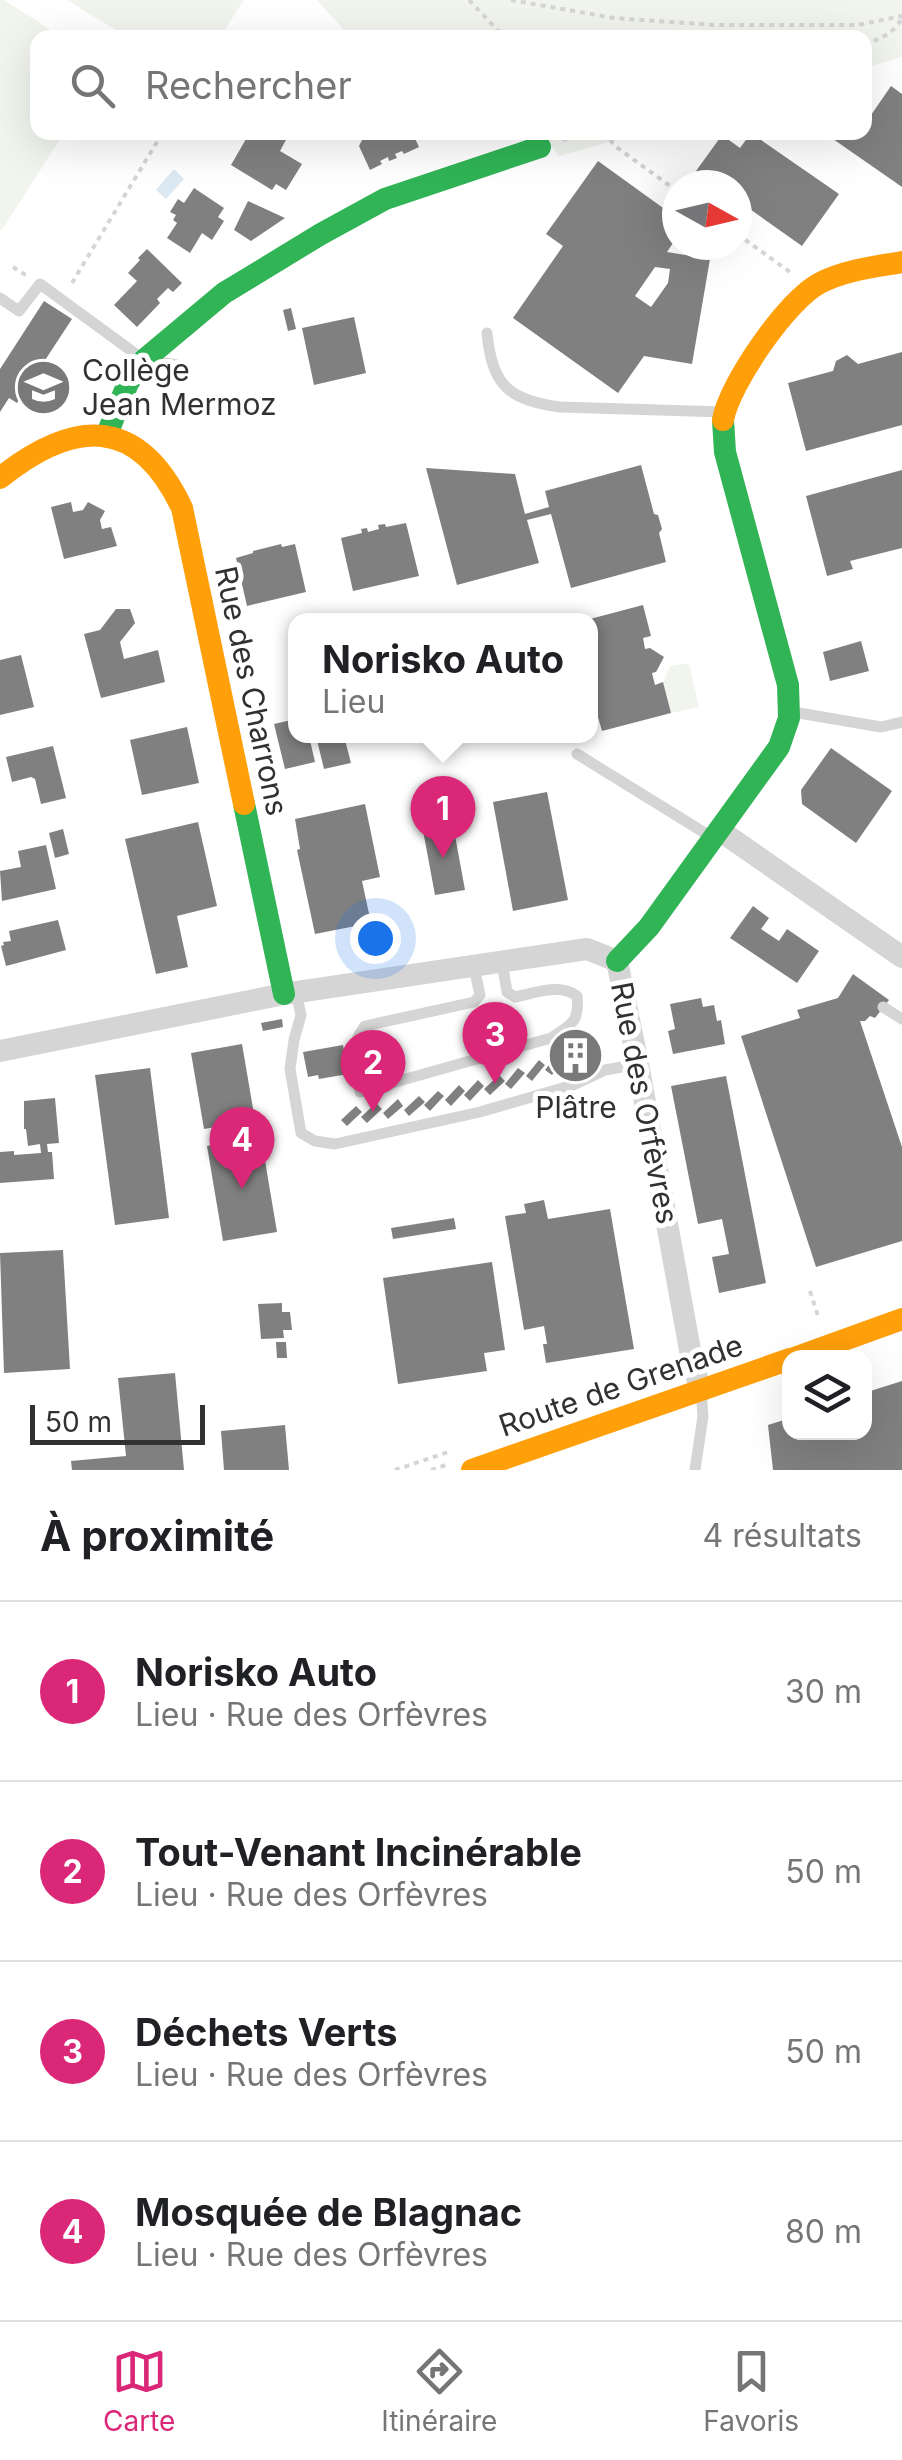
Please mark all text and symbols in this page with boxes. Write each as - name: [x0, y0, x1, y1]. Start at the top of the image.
- search box: [30, 30, 872, 140]
- icon: search: [65, 58, 120, 113]
- text: Rechercher: [145, 62, 352, 108]
- north arrow: [662, 170, 752, 260]
- place label: Collège Jean Mermoz: [82, 352, 277, 422]
- school or university icon: Collège Jean Mermoz: [13, 358, 73, 418]
- street label: Rue des Charrons: [208, 563, 296, 819]
- popup: [288, 613, 598, 743]
- text: Norisko Auto: [322, 636, 564, 682]
- text: Lieu: [322, 682, 385, 721]
- pin: 1: [410, 776, 476, 858]
- your location: [350, 913, 401, 964]
- street label: Rue des Orfèvres: [604, 979, 686, 1227]
- pin: 3: [462, 1002, 528, 1084]
- building icon: Plâtre: [546, 1025, 606, 1085]
- pin: 2: [340, 1030, 406, 1112]
- place label: Plâtre: [535, 1089, 617, 1125]
- pin: 4: [210, 1106, 274, 1189]
- street label: Route de Grenade: [494, 1326, 747, 1444]
- map controls: [782, 1350, 872, 1440]
- button: layers: [782, 1350, 872, 1440]
- scale bar: [30, 1400, 205, 1444]
- text: 50 m: [45, 1405, 112, 1439]
- text: À proximité: [40, 1510, 274, 1561]
- text: 4 résultats: [702, 1516, 862, 1555]
- text: Norisko Auto: [135, 1649, 377, 1695]
- text: 1: [66, 1672, 79, 1711]
- text: 30 m: [785, 1672, 862, 1711]
- text: Lieu · Rue des Orfèvres: [135, 1695, 488, 1734]
- text: Tout-Venant Incinérable: [135, 1829, 582, 1875]
- text: 2: [62, 1852, 83, 1891]
- text: 50 m: [785, 1852, 862, 1891]
- text: Lieu · Rue des Orfèvres: [135, 1875, 488, 1914]
- text: Déchets Verts: [135, 2009, 397, 2055]
- text: 3: [62, 2032, 83, 2071]
- text: 50 m: [785, 2032, 862, 2071]
- text: Lieu · Rue des Orfèvres: [135, 2055, 488, 2094]
- text: Mosquée de Blagnac: [135, 2189, 522, 2235]
- text: 4: [62, 2212, 83, 2251]
- text: 80 m: [785, 2212, 862, 2251]
- text: Lieu · Rue des Orfèvres: [135, 2235, 488, 2274]
- tab: Carte: [103, 2344, 175, 2438]
- tab: Itinéraire: [381, 2344, 497, 2438]
- tab: Favoris: [703, 2344, 799, 2438]

